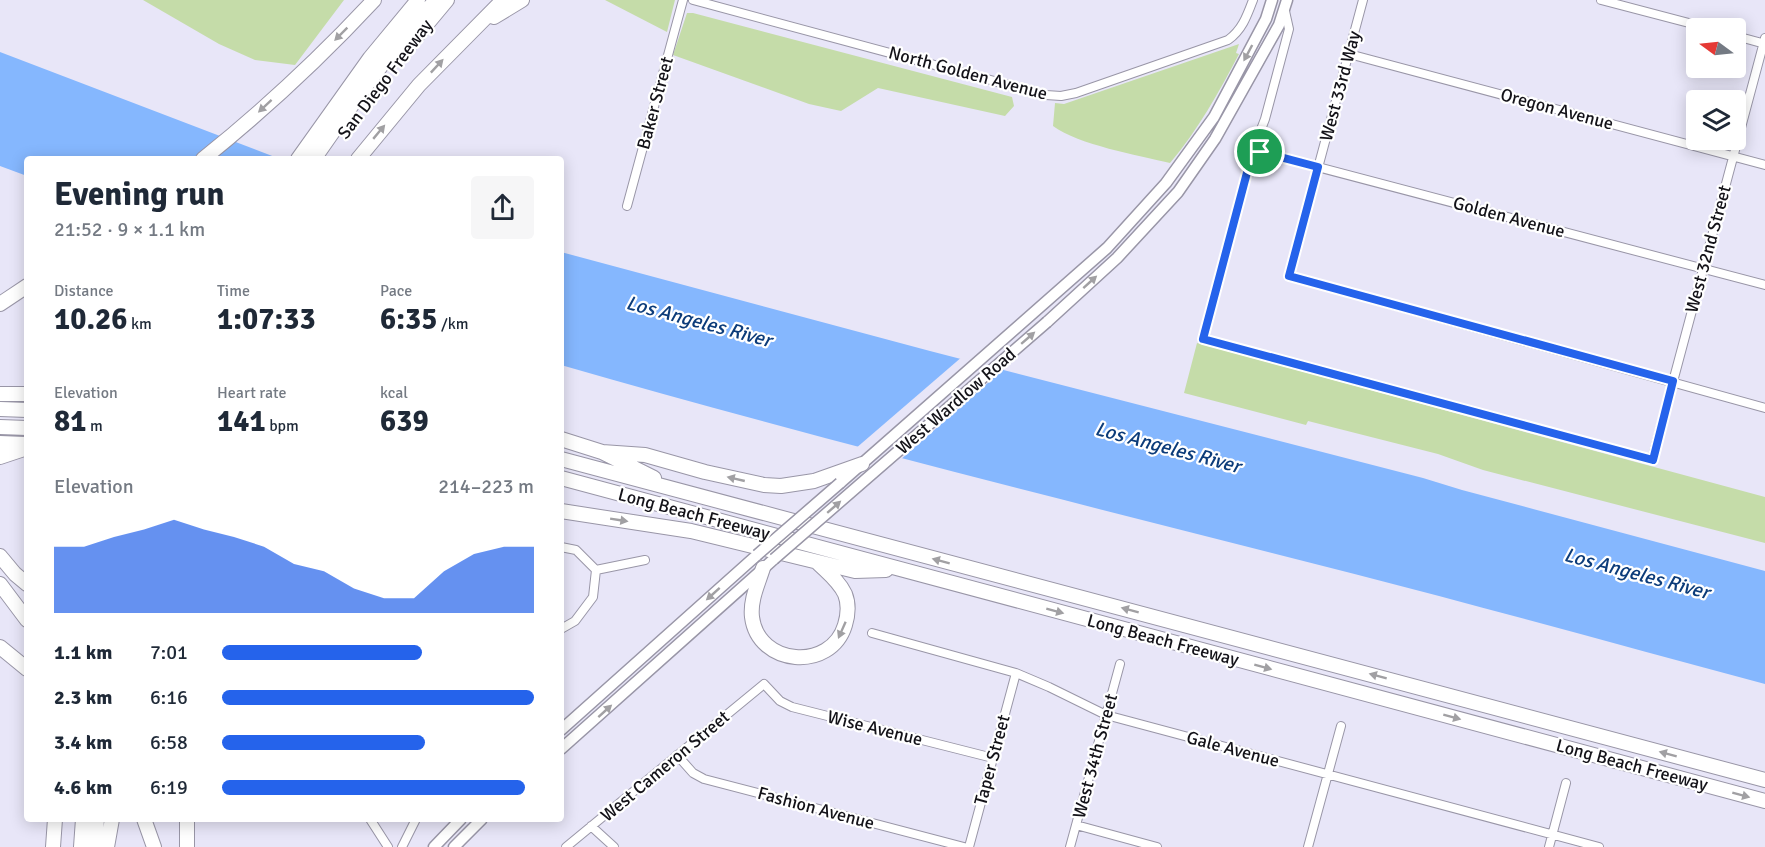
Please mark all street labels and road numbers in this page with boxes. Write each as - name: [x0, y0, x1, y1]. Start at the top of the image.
- street label: San Diego Freeway: [333, 14, 438, 143]
- street label: West 33rd Way: [1315, 28, 1365, 143]
- street label: North Golden Avenue: [886, 41, 1050, 105]
- street label: Baker Street: [632, 54, 678, 152]
- street label: Oregon Avenue: [1498, 83, 1616, 135]
- street label: West 32nd Street: [1680, 183, 1736, 315]
- street label: Golden Avenue: [1451, 192, 1567, 242]
- street label: West Wardlow Road: [892, 343, 1020, 459]
- street label: Long Beach Freeway: [616, 483, 773, 545]
- street label: Long Beach Freeway: [1085, 609, 1242, 671]
- street label: West 34th Street: [1068, 691, 1122, 821]
- street label: West Cameron Street: [596, 706, 734, 826]
- street label: Wise Avenue: [825, 706, 925, 750]
- street label: Taper Street: [969, 712, 1015, 808]
- street label: Gale Avenue: [1184, 726, 1282, 772]
- street label: Long Beach Freeway: [1554, 734, 1711, 796]
- street label: Fashion Avenue: [755, 782, 877, 834]

